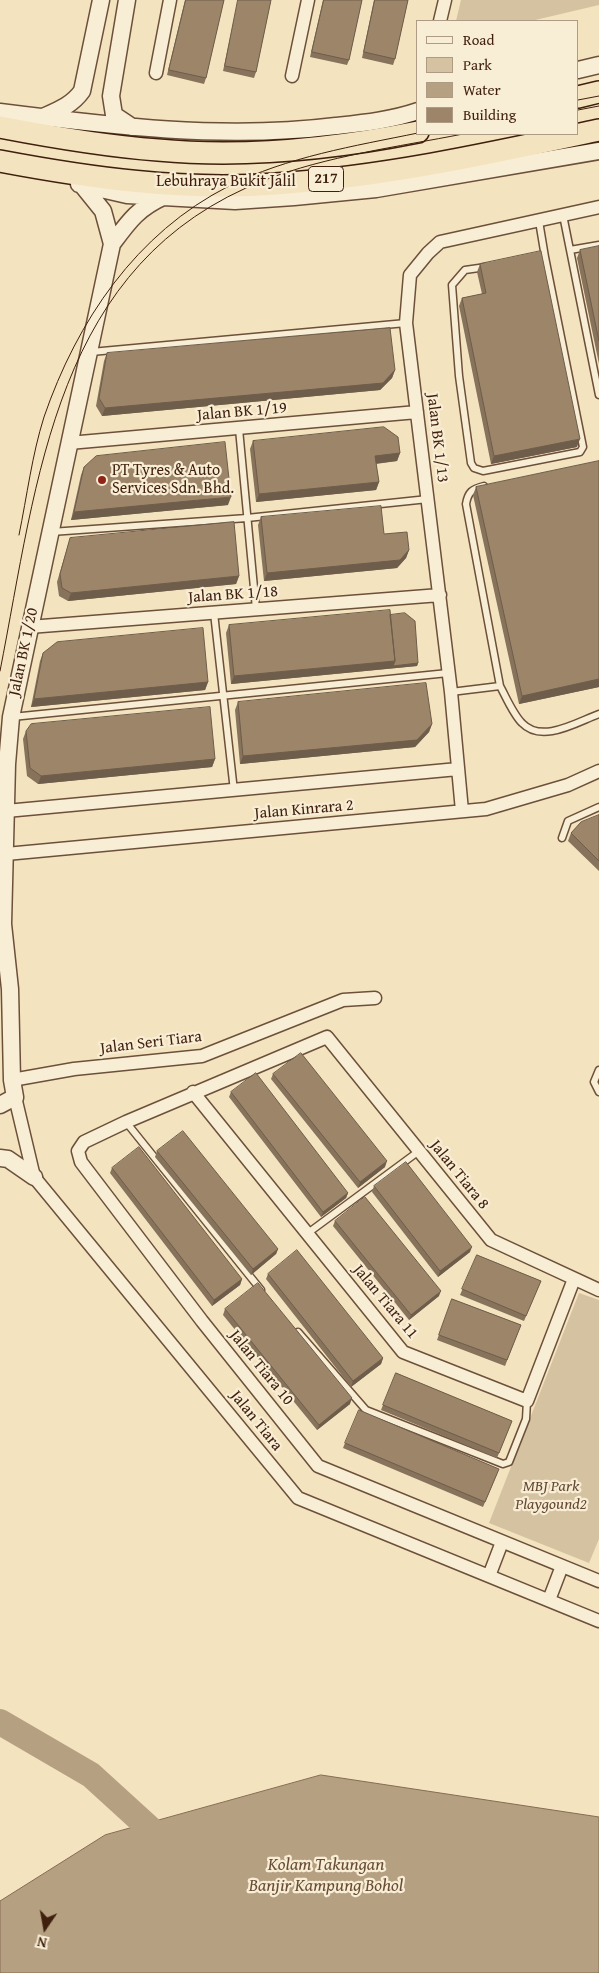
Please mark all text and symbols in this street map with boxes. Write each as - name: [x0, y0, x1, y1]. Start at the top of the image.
- legend: [416, 20, 579, 135]
- text: Road: [463, 29, 494, 50]
- text: Park: [463, 54, 492, 75]
- text: Water: [463, 79, 501, 100]
- text: Building: [463, 104, 516, 125]
- road number: 217: [308, 166, 344, 192]
- street label: Lebuhraya Bukit Jalil: [156, 172, 296, 192]
- street label: Jalan BK 1/13: [422, 392, 452, 484]
- street label: Jalan BK 1/19: [196, 399, 288, 425]
- place label: PT Tyres & Auto Services Sdn. Bhd.: [112, 461, 234, 499]
- marker: PT Tyres & Auto Services Sdn. Bhd.: [96, 474, 108, 486]
- street label: Jalan BK 1/18: [187, 582, 279, 608]
- street label: Jalan BK 1/20: [5, 606, 43, 698]
- street label: Jalan Kinrara 2: [254, 796, 354, 824]
- street label: Jalan Seri Tiara: [99, 1027, 203, 1059]
- street label: Jalan Tiara 8: [425, 1137, 493, 1213]
- street label: Jalan Tiara 11: [348, 1261, 422, 1343]
- street label: Jalan Tiara 10: [225, 1327, 297, 1409]
- street label: Jalan Tiara: [226, 1387, 286, 1455]
- park label: MBJ Park Playgound2: [515, 1477, 587, 1515]
- water label: Kolam Takungan Banjir Kampung Bohol: [249, 1854, 403, 1896]
- north arrow: [20, 1903, 70, 1953]
- text: N: [35, 1932, 49, 1953]

